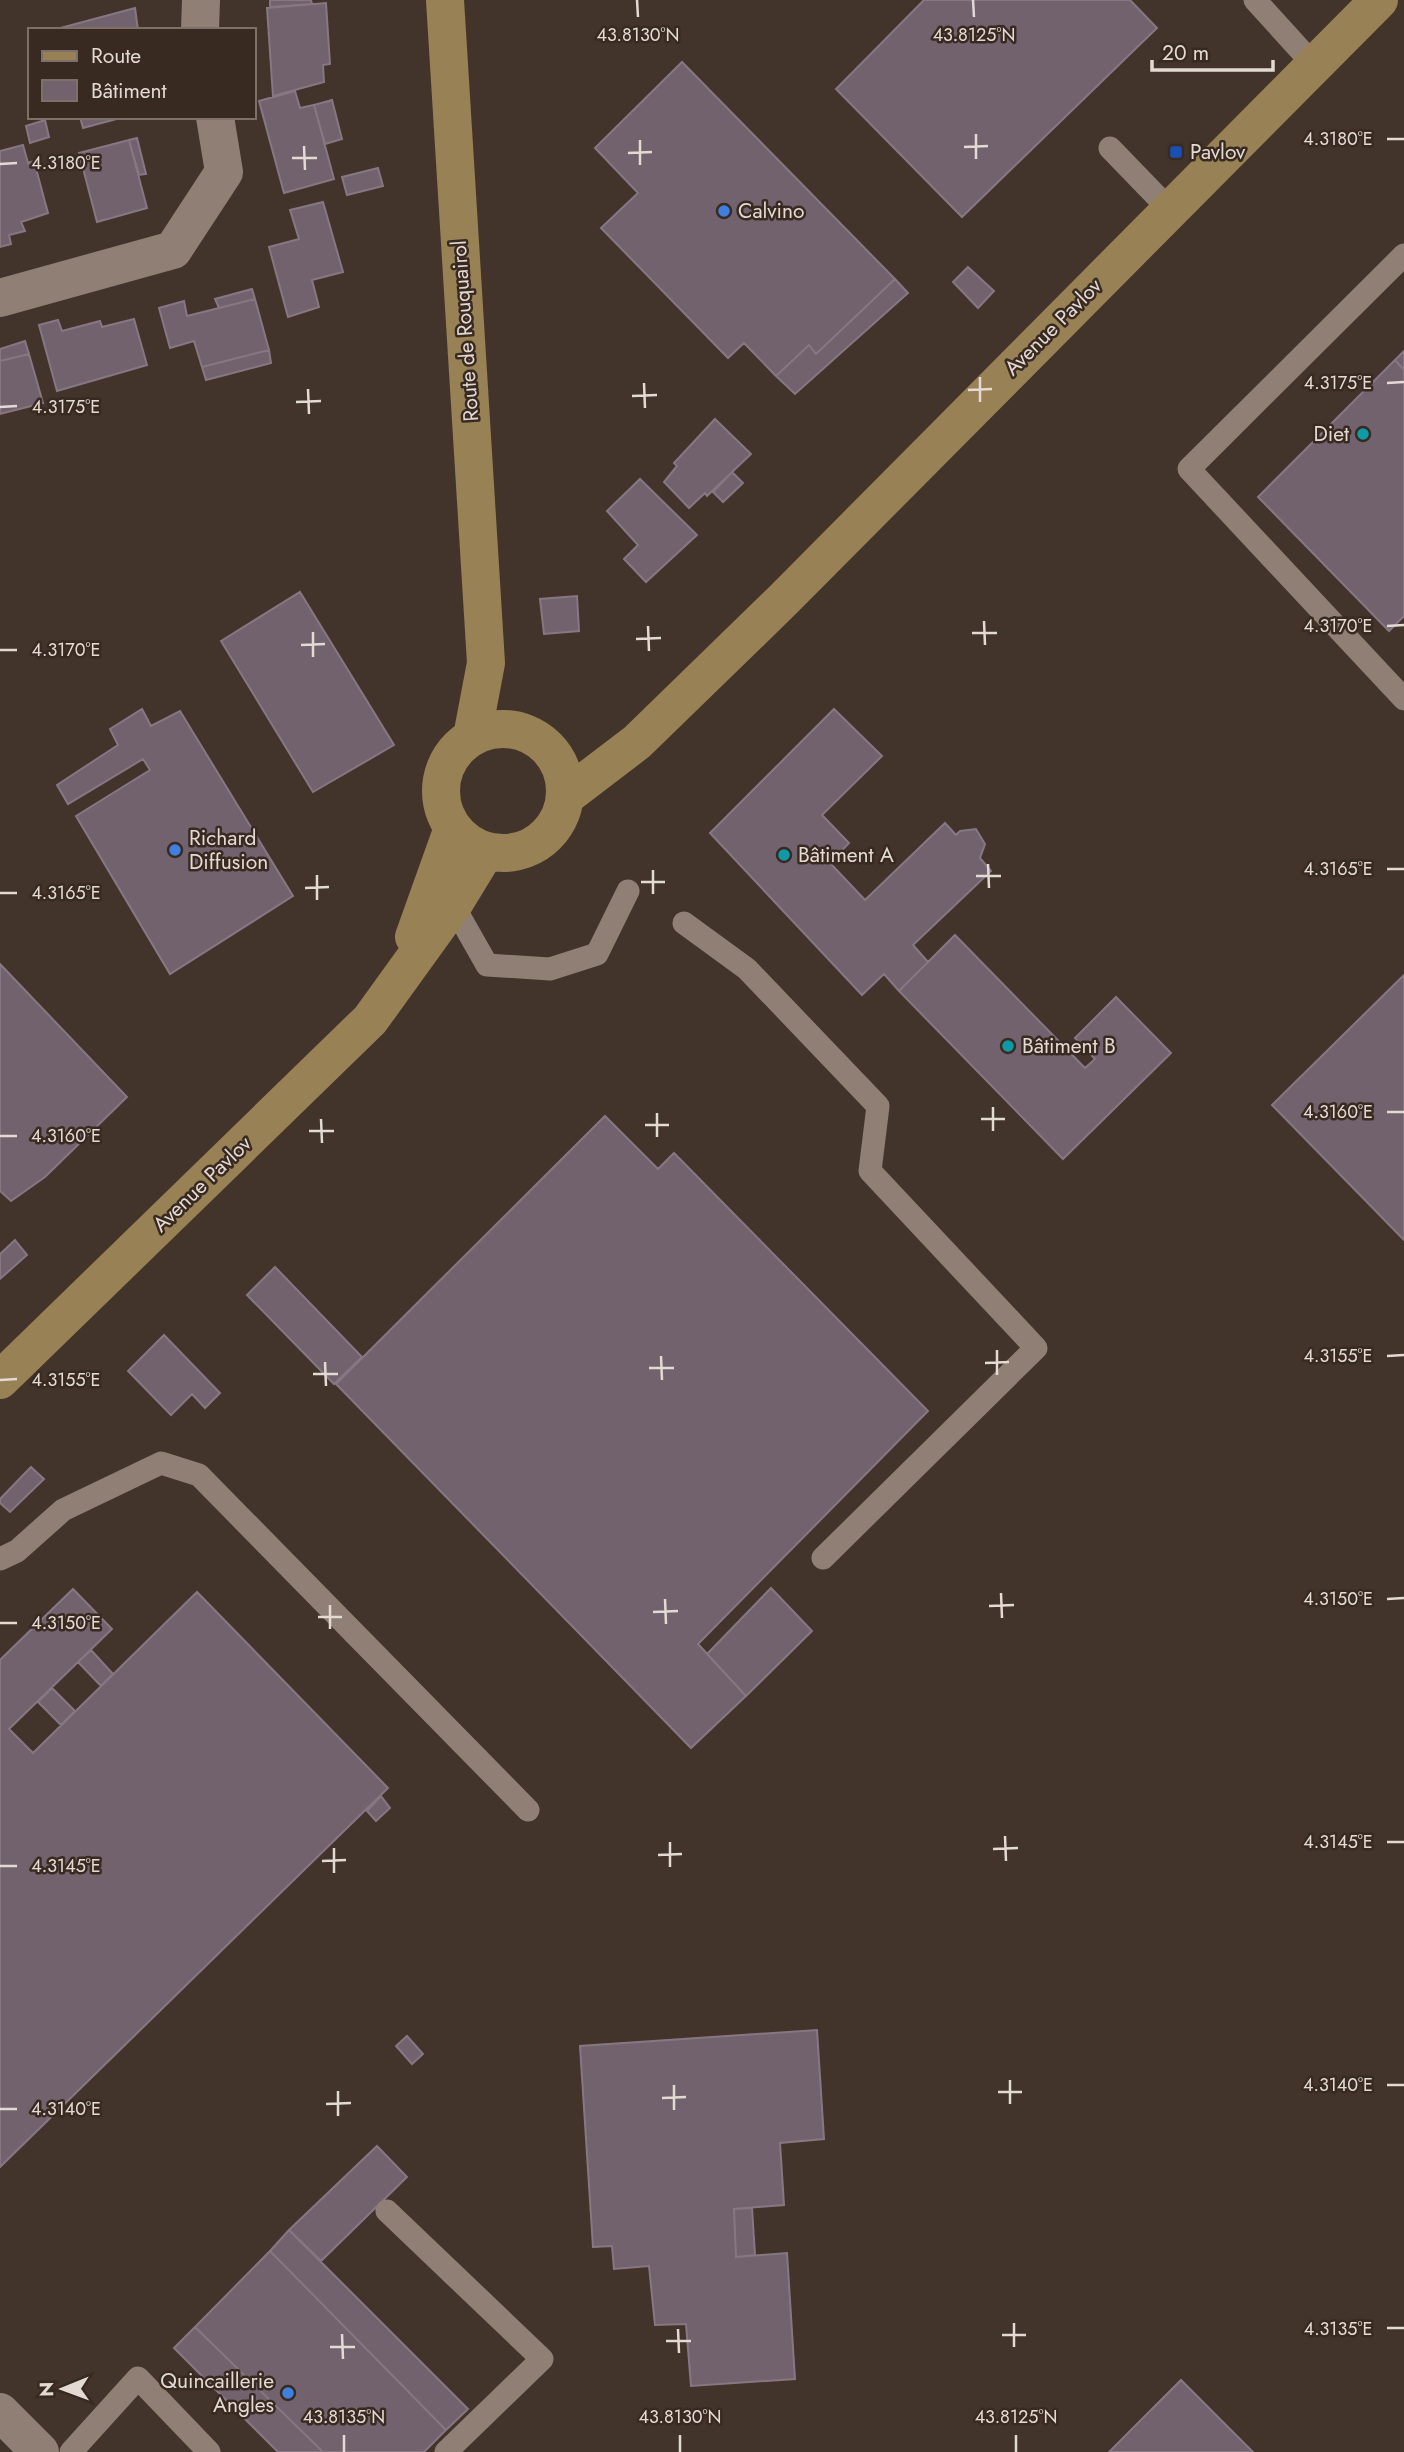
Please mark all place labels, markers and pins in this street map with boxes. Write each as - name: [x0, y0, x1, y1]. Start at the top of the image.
- place label: Pavlov: [1190, 137, 1246, 167]
- marker: Pavlov: [1168, 144, 1184, 160]
- place label: Calvino: [738, 196, 805, 226]
- marker: Calvino: [716, 203, 732, 219]
- place label: Diet: [1313, 419, 1349, 449]
- marker: Diet: [1355, 426, 1371, 442]
- place label: Richard Diffusion: [189, 823, 268, 877]
- place label: Bâtiment A: [798, 840, 894, 870]
- marker: Richard Diffusion: [167, 842, 183, 858]
- marker: Bâtiment A: [776, 847, 792, 863]
- place label: Bâtiment B: [1022, 1031, 1116, 1061]
- marker: Bâtiment B: [1000, 1038, 1016, 1054]
- place label: Quincaillerie Angles: [160, 2366, 274, 2420]
- marker: Quincaillerie Angles: [280, 2385, 296, 2401]

